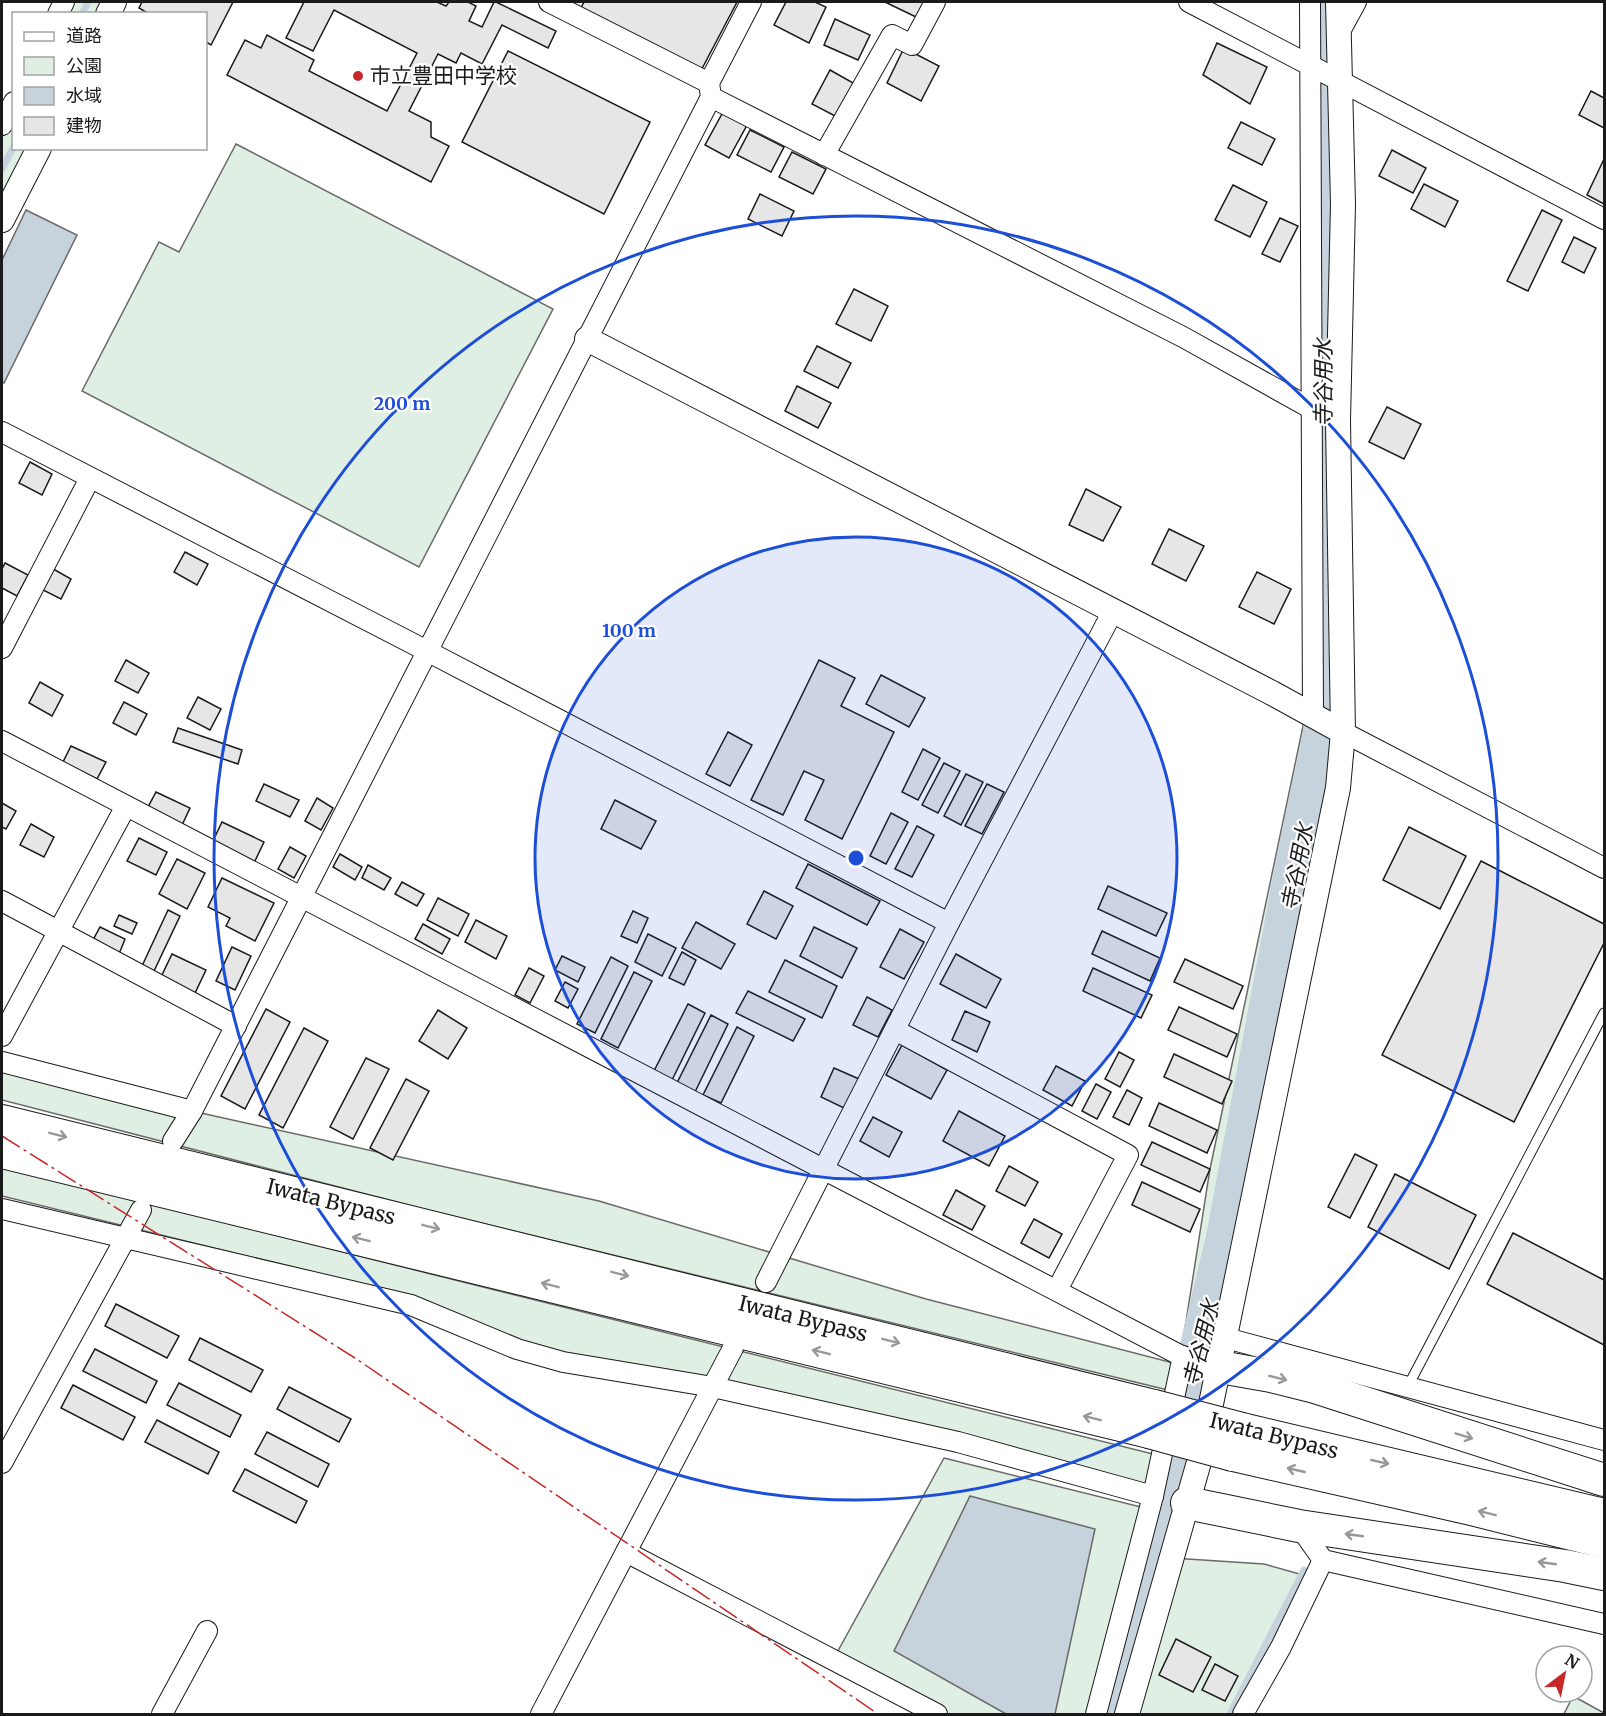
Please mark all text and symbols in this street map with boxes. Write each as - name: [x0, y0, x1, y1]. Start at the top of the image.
- legend: [12, 12, 207, 150]
- text: 道路: [66, 24, 102, 47]
- text: 公園: [66, 54, 102, 77]
- place label: 市立豊田中学校: [370, 62, 517, 89]
- marker: 市立豊田中学校: [351, 69, 365, 83]
- text: 水域: [66, 84, 102, 107]
- text: 建物: [66, 114, 102, 137]
- water label: 寺谷用水: [1309, 337, 1337, 427]
- text: 200 m: [374, 392, 430, 415]
- text: 100 m: [602, 619, 656, 642]
- water label: 寺谷用水: [1275, 819, 1320, 913]
- centre of rings: [846, 848, 866, 868]
- one-way arrow: [48, 1129, 67, 1141]
- street label: Iwata Bypass: [264, 1172, 398, 1231]
- one-way arrow: [421, 1222, 440, 1234]
- one-way arrow: [352, 1233, 371, 1245]
- one-way arrow: [611, 1268, 630, 1280]
- one-way arrow: [541, 1279, 560, 1291]
- street label: Iwata Bypass: [736, 1289, 870, 1348]
- water label: 寺谷用水: [1177, 1295, 1226, 1389]
- one-way arrow: [881, 1335, 900, 1347]
- one-way arrow: [812, 1345, 831, 1357]
- one-way arrow: [1267, 1373, 1287, 1384]
- street label: Iwata Bypass: [1207, 1406, 1341, 1465]
- one-way arrow: [1083, 1411, 1102, 1423]
- one-way arrow: [1454, 1431, 1473, 1442]
- one-way arrow: [1371, 1456, 1390, 1468]
- one-way arrow: [1287, 1463, 1306, 1475]
- one-way arrow: [1477, 1507, 1496, 1519]
- one-way arrow: [1345, 1529, 1365, 1540]
- one-way arrow: [1538, 1558, 1557, 1569]
- north arrow: [1534, 1644, 1594, 1704]
- text: N: [1561, 1649, 1583, 1673]

